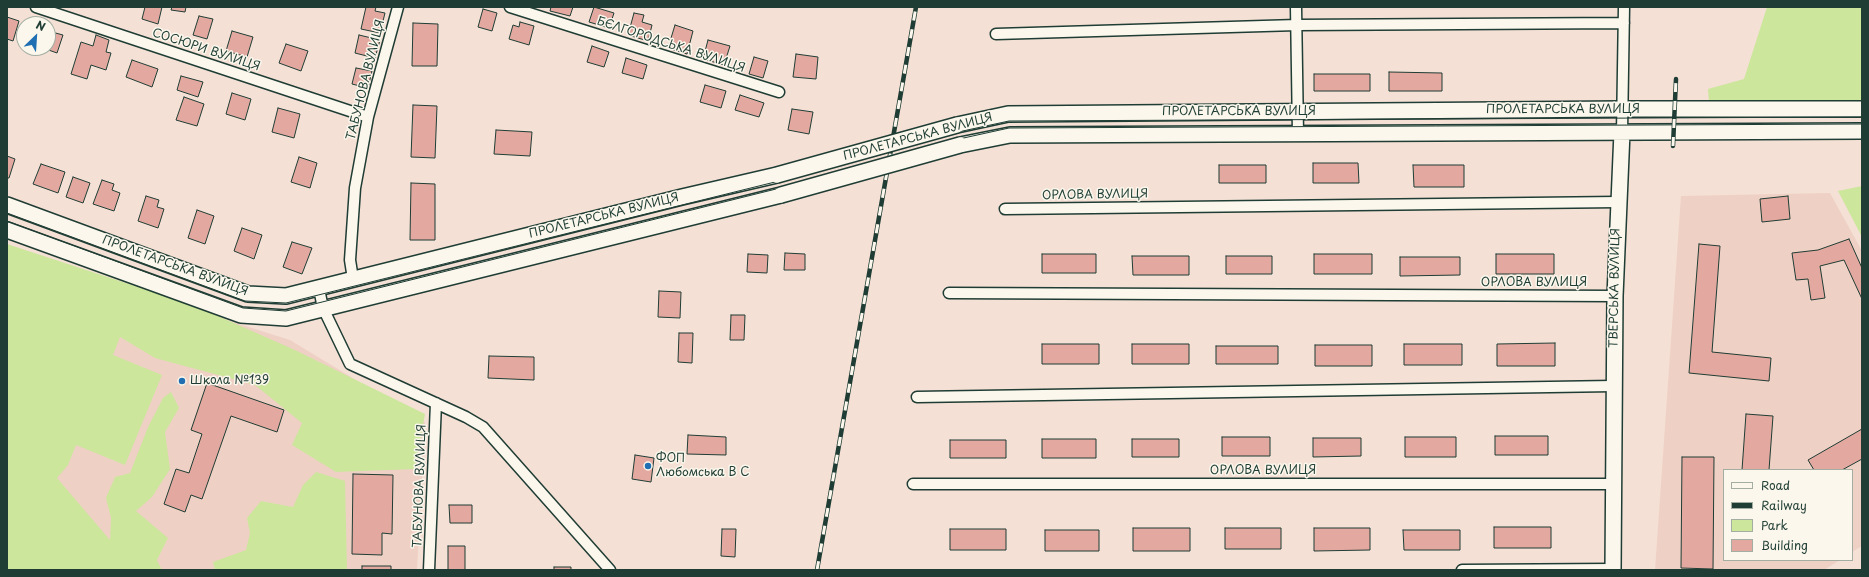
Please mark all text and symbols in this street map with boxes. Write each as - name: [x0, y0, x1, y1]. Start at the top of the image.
- street label: БЄЛГОРОДСЬКА ВУЛИЦЯ: [595, 14, 747, 76]
- north arrow: [16, 16, 56, 56]
- text: N: [33, 16, 48, 35]
- street label: ТАБУНОВА ВУЛИЦЯ: [344, 18, 388, 142]
- street label: СОСЮРИ ВУЛИЦЯ: [150, 26, 262, 74]
- street label: ПРОЛЕТАРСЬКА ВУЛИЦЯ: [1486, 103, 1640, 117]
- street label: ПРОЛЕТАРСЬКА ВУЛИЦЯ: [1162, 105, 1316, 119]
- street label: ПРОЛЕТАРСЬКА ВУЛИЦЯ: [842, 110, 994, 164]
- street label: ОРЛОВА ВУЛИЦЯ: [1042, 187, 1148, 203]
- street label: ПРОЛЕТАРСЬКА ВУЛИЦЯ: [528, 190, 680, 242]
- street label: ТВЕРСЬКА ВУЛИЦЯ: [1607, 228, 1623, 348]
- street label: ПРОЛЕТАРСЬКА ВУЛИЦЯ: [100, 233, 250, 299]
- street label: ОРЛОВА ВУЛИЦЯ: [1481, 276, 1587, 290]
- place label: Школа №139: [190, 374, 269, 388]
- marker: Школа №139: [177, 376, 187, 386]
- street label: ТАБУНОВА ВУЛИЦЯ: [411, 424, 429, 548]
- place label: ФОП Любомська В С: [656, 452, 749, 480]
- marker: ФОП Любомська В С: [643, 461, 653, 471]
- street label: ОРЛОВА ВУЛИЦЯ: [1210, 464, 1316, 478]
- legend: [1723, 469, 1853, 561]
- text: Road: [1761, 476, 1790, 494]
- text: Railway: [1761, 496, 1807, 514]
- text: Park: [1761, 516, 1788, 534]
- text: Building: [1761, 536, 1808, 554]

